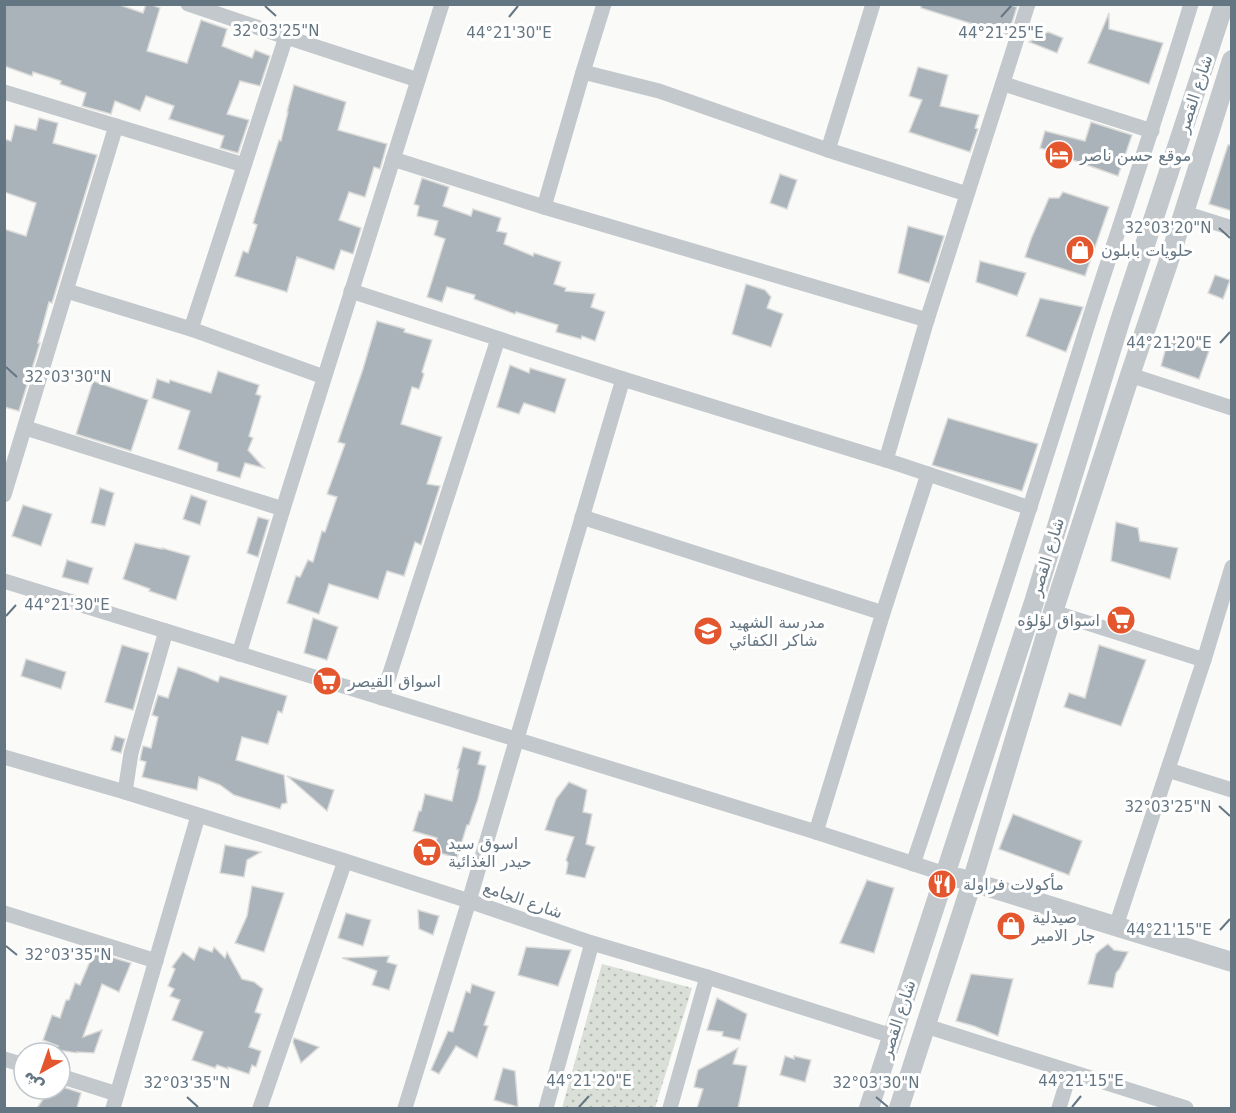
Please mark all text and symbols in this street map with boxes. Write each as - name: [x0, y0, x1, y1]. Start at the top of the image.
- text: 32°03'25"N: [232, 22, 320, 40]
- text: 44°21'30"E: [466, 24, 552, 42]
- text: 44°21'25"E: [958, 24, 1044, 42]
- street label: شارع القصر: [1173, 53, 1217, 137]
- hotel icon: موقع حسن ناصر: [1043, 139, 1075, 171]
- place label: موقع حسن ناصر: [1079, 146, 1191, 166]
- text: 32°03'20"N: [1124, 219, 1212, 237]
- shop icon: حلويات بابلون: [1064, 234, 1096, 266]
- place label: حلويات بابلون: [1101, 241, 1193, 261]
- text: 44°21'20"E: [1126, 334, 1212, 352]
- text: 32°03'30"N: [24, 368, 112, 386]
- street label: شارع القصر: [1026, 516, 1069, 600]
- text: 44°21'30"E: [24, 596, 110, 614]
- supermarket icon: اسواق لؤلؤه: [1105, 604, 1137, 636]
- place label: اسواق لؤلؤه: [1017, 611, 1100, 631]
- place label: مدرسة الشهيد شاكر الكفائي: [729, 613, 825, 651]
- school or university icon: مدرسة الشهيد شاكر الكفائي: [692, 615, 724, 647]
- supermarket icon: اسواق القيصر: [311, 665, 343, 697]
- place label: اسواق القيصر: [347, 672, 441, 692]
- text: 32°03'25"N: [1124, 798, 1212, 816]
- place label: اسوق سيد حيدر الغذائية: [448, 834, 532, 872]
- supermarket icon: اسوق سيد حيدر الغذائية: [411, 836, 443, 868]
- restaurant icon: مأكولات فراولة: [926, 868, 958, 900]
- place label: مأكولات فراولة: [963, 873, 1064, 895]
- street label: شارع الجامع: [481, 878, 565, 923]
- place label: صيدلية جار الامير: [1031, 908, 1095, 946]
- shop icon: صيدلية جار الامير: [995, 910, 1027, 942]
- text: 44°21'15"E: [1126, 921, 1212, 939]
- text: 32°03'35"N: [24, 946, 112, 964]
- street label: شارع القصر: [876, 978, 920, 1062]
- north arrow: [12, 1041, 72, 1101]
- text: ش: [18, 1068, 47, 1096]
- text: 44°21'20"E: [546, 1072, 632, 1090]
- text: 44°21'15"E: [1038, 1072, 1124, 1090]
- text: 32°03'35"N: [143, 1074, 231, 1092]
- text: 32°03'30"N: [832, 1074, 920, 1092]

